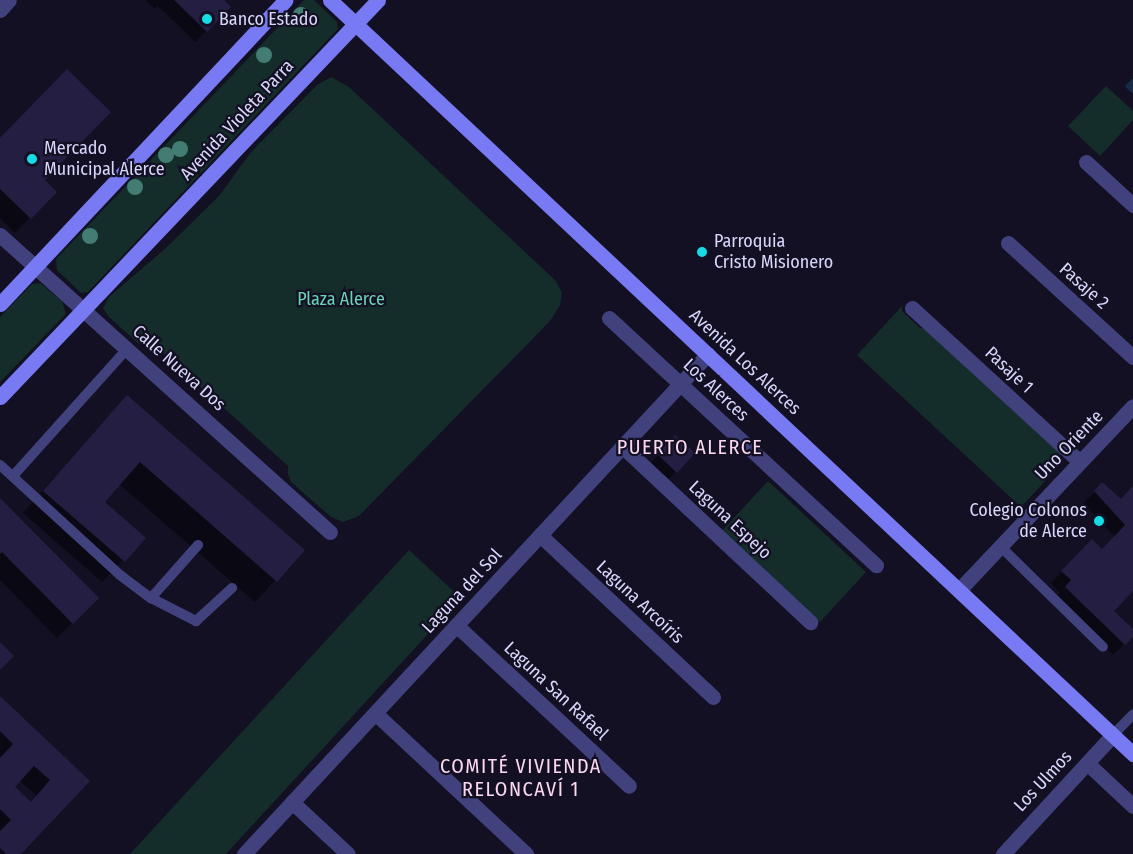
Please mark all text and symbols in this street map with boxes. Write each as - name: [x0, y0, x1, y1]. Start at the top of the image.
- place label: Banco Estado: [219, 8, 318, 30]
- marker: Banco Estado: [200, 12, 214, 26]
- street label: Avenida Violeta Parra: [176, 55, 298, 185]
- place label: Mercado Municipal Alerce: [44, 138, 165, 180]
- marker: Mercado Municipal Alerce: [25, 152, 39, 166]
- place label: Parroquia Cristo Misionero: [714, 231, 833, 274]
- marker: Parroquia Cristo Misionero: [695, 245, 709, 259]
- street label: Pasaje 2: [1055, 258, 1113, 314]
- park label: Plaza Alerce: [297, 288, 385, 310]
- street label: Avenida Los Alerces: [685, 305, 805, 419]
- street label: Calle Nueva Dos: [128, 321, 230, 415]
- street label: Pasaje 1: [980, 342, 1038, 398]
- street label: Los Alerces: [679, 354, 753, 426]
- street label: Uno Oriente: [1030, 406, 1108, 484]
- district label: PUERTO ALERCE: [617, 435, 763, 459]
- street label: Laguna Espejo: [684, 476, 776, 564]
- place label: Colegio Colonos de Alerce: [969, 500, 1087, 542]
- marker: Colegio Colonos de Alerce: [1092, 514, 1106, 528]
- street label: Laguna del Sol: [417, 544, 507, 638]
- street label: Laguna Arcoíris: [592, 556, 688, 648]
- street label: Laguna San Rafael: [500, 637, 612, 745]
- street label: Los Ulmos: [1009, 746, 1077, 816]
- district label: COMITÉ VIVIENDA RELONCAVÍ 1: [440, 755, 602, 802]

